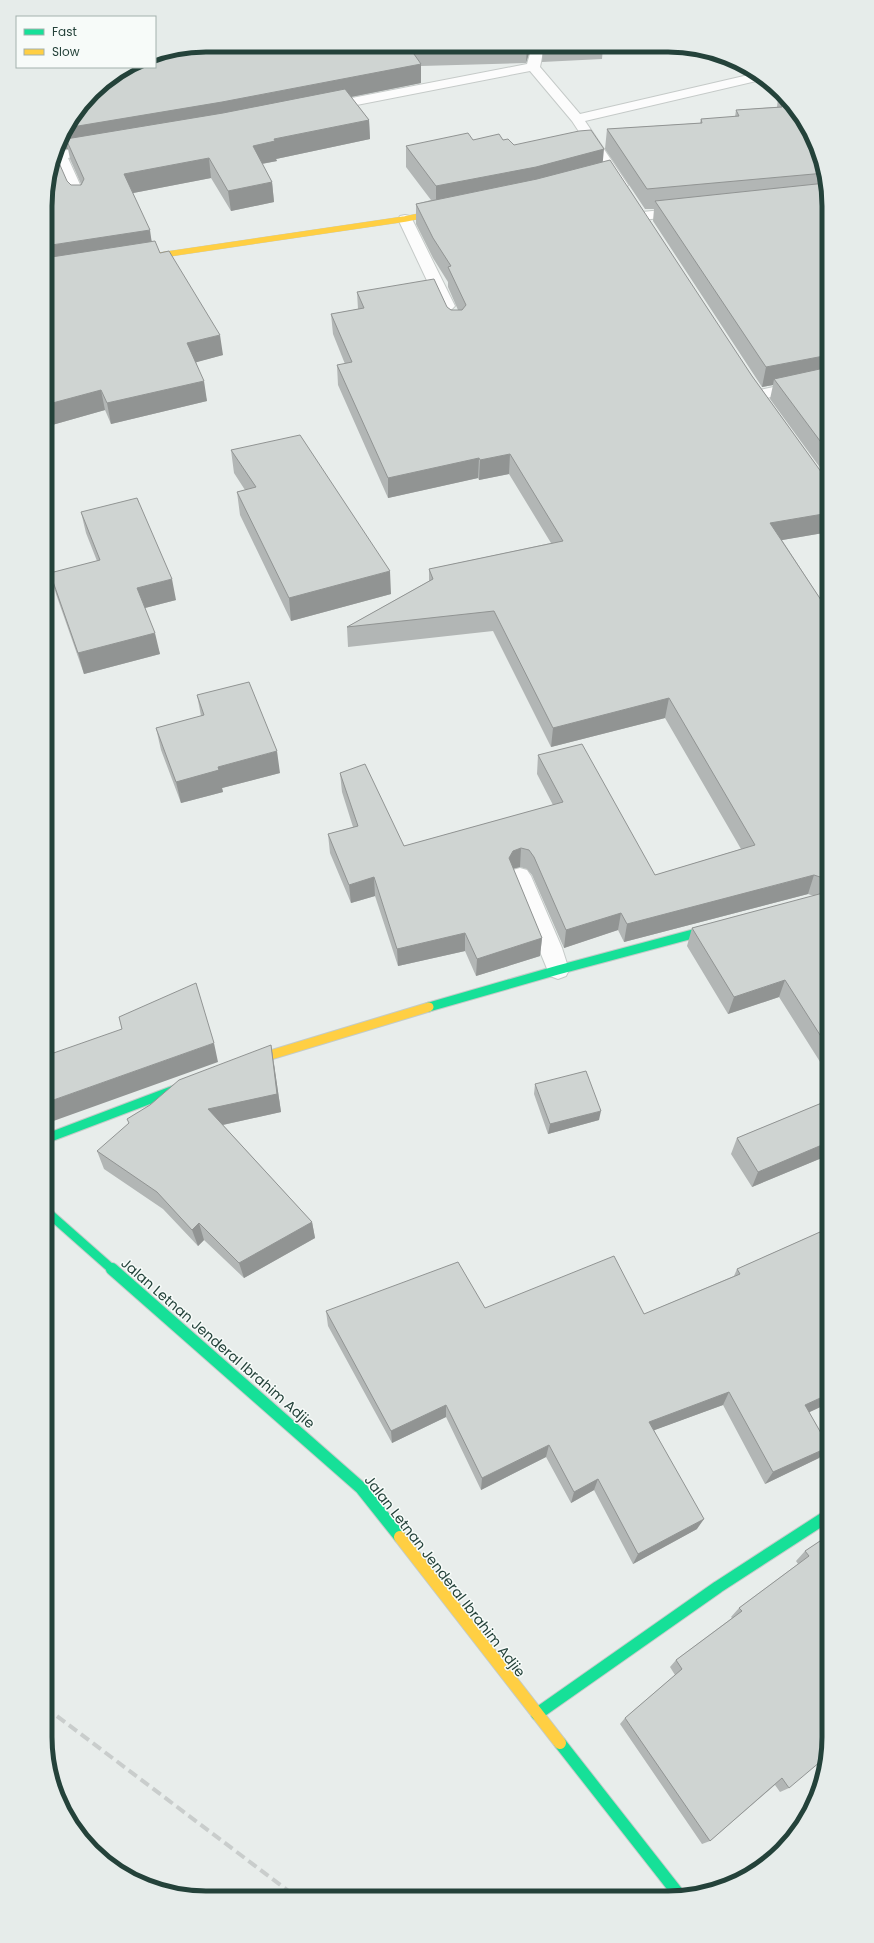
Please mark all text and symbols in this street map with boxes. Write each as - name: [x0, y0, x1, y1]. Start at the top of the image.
- legend: [16, 16, 156, 68]
- text: Fast: [52, 23, 77, 40]
- text: Slow: [52, 43, 80, 60]
- street label: Jalan Letnan Jenderal Ibrahim Adjie: [117, 1253, 320, 1433]
- street label: Jalan Letnan Jenderal Ibrahim Adjie: [360, 1471, 530, 1681]

